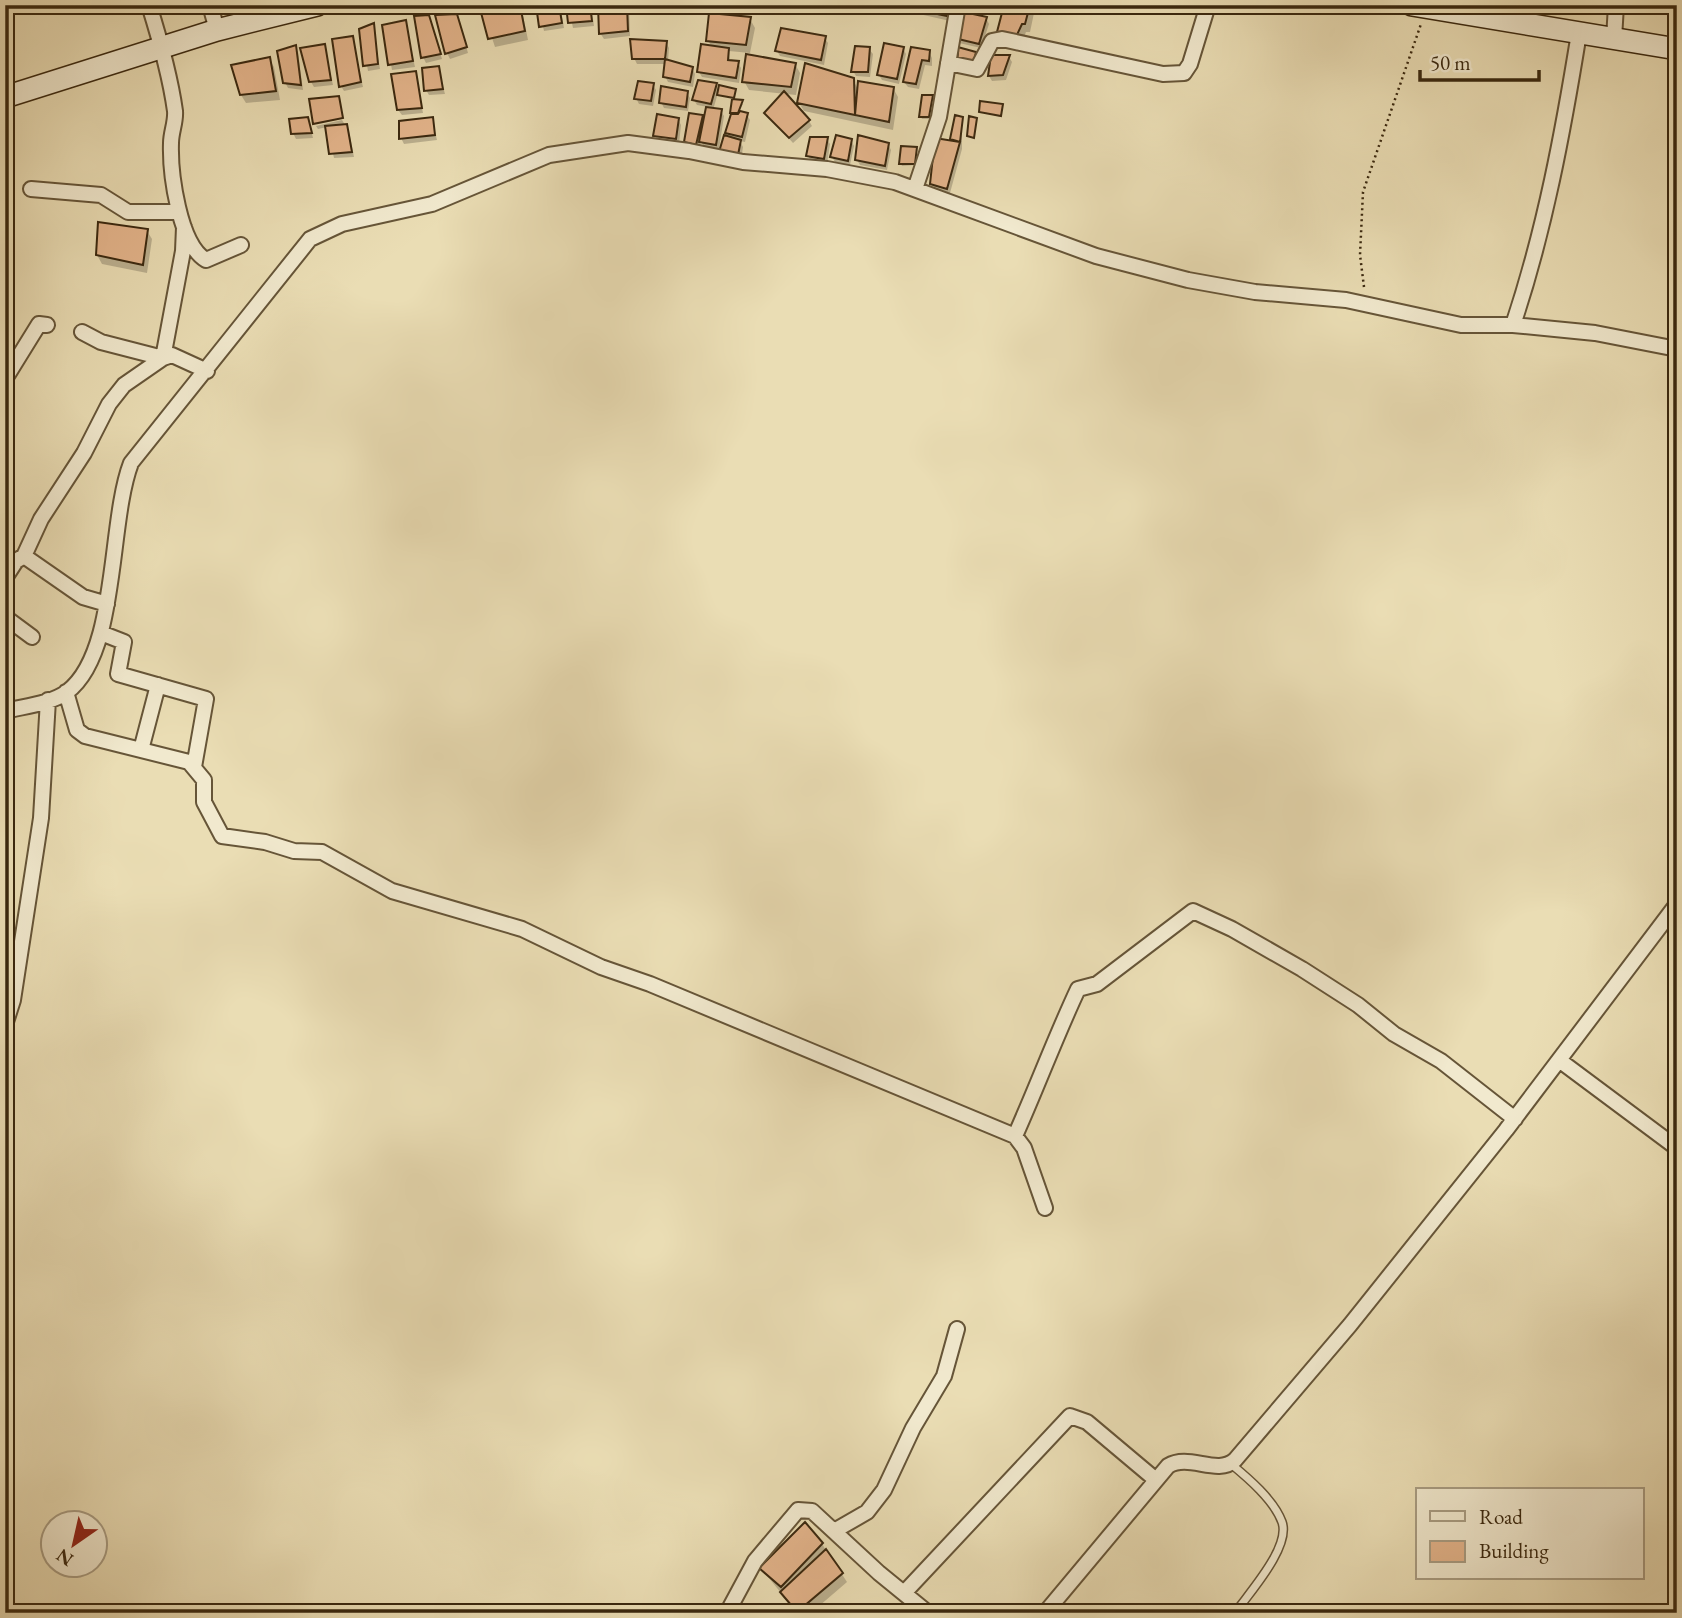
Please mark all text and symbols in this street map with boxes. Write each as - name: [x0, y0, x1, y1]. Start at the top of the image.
- scale bar: [1420, 38, 1538, 82]
- text: 50 m: [1430, 49, 1471, 76]
- legend: [1416, 1488, 1644, 1580]
- text: Road: [1479, 1503, 1523, 1530]
- north arrow: [38, 1510, 108, 1580]
- text: Building: [1479, 1537, 1549, 1564]
- text: N: [51, 1543, 78, 1572]

